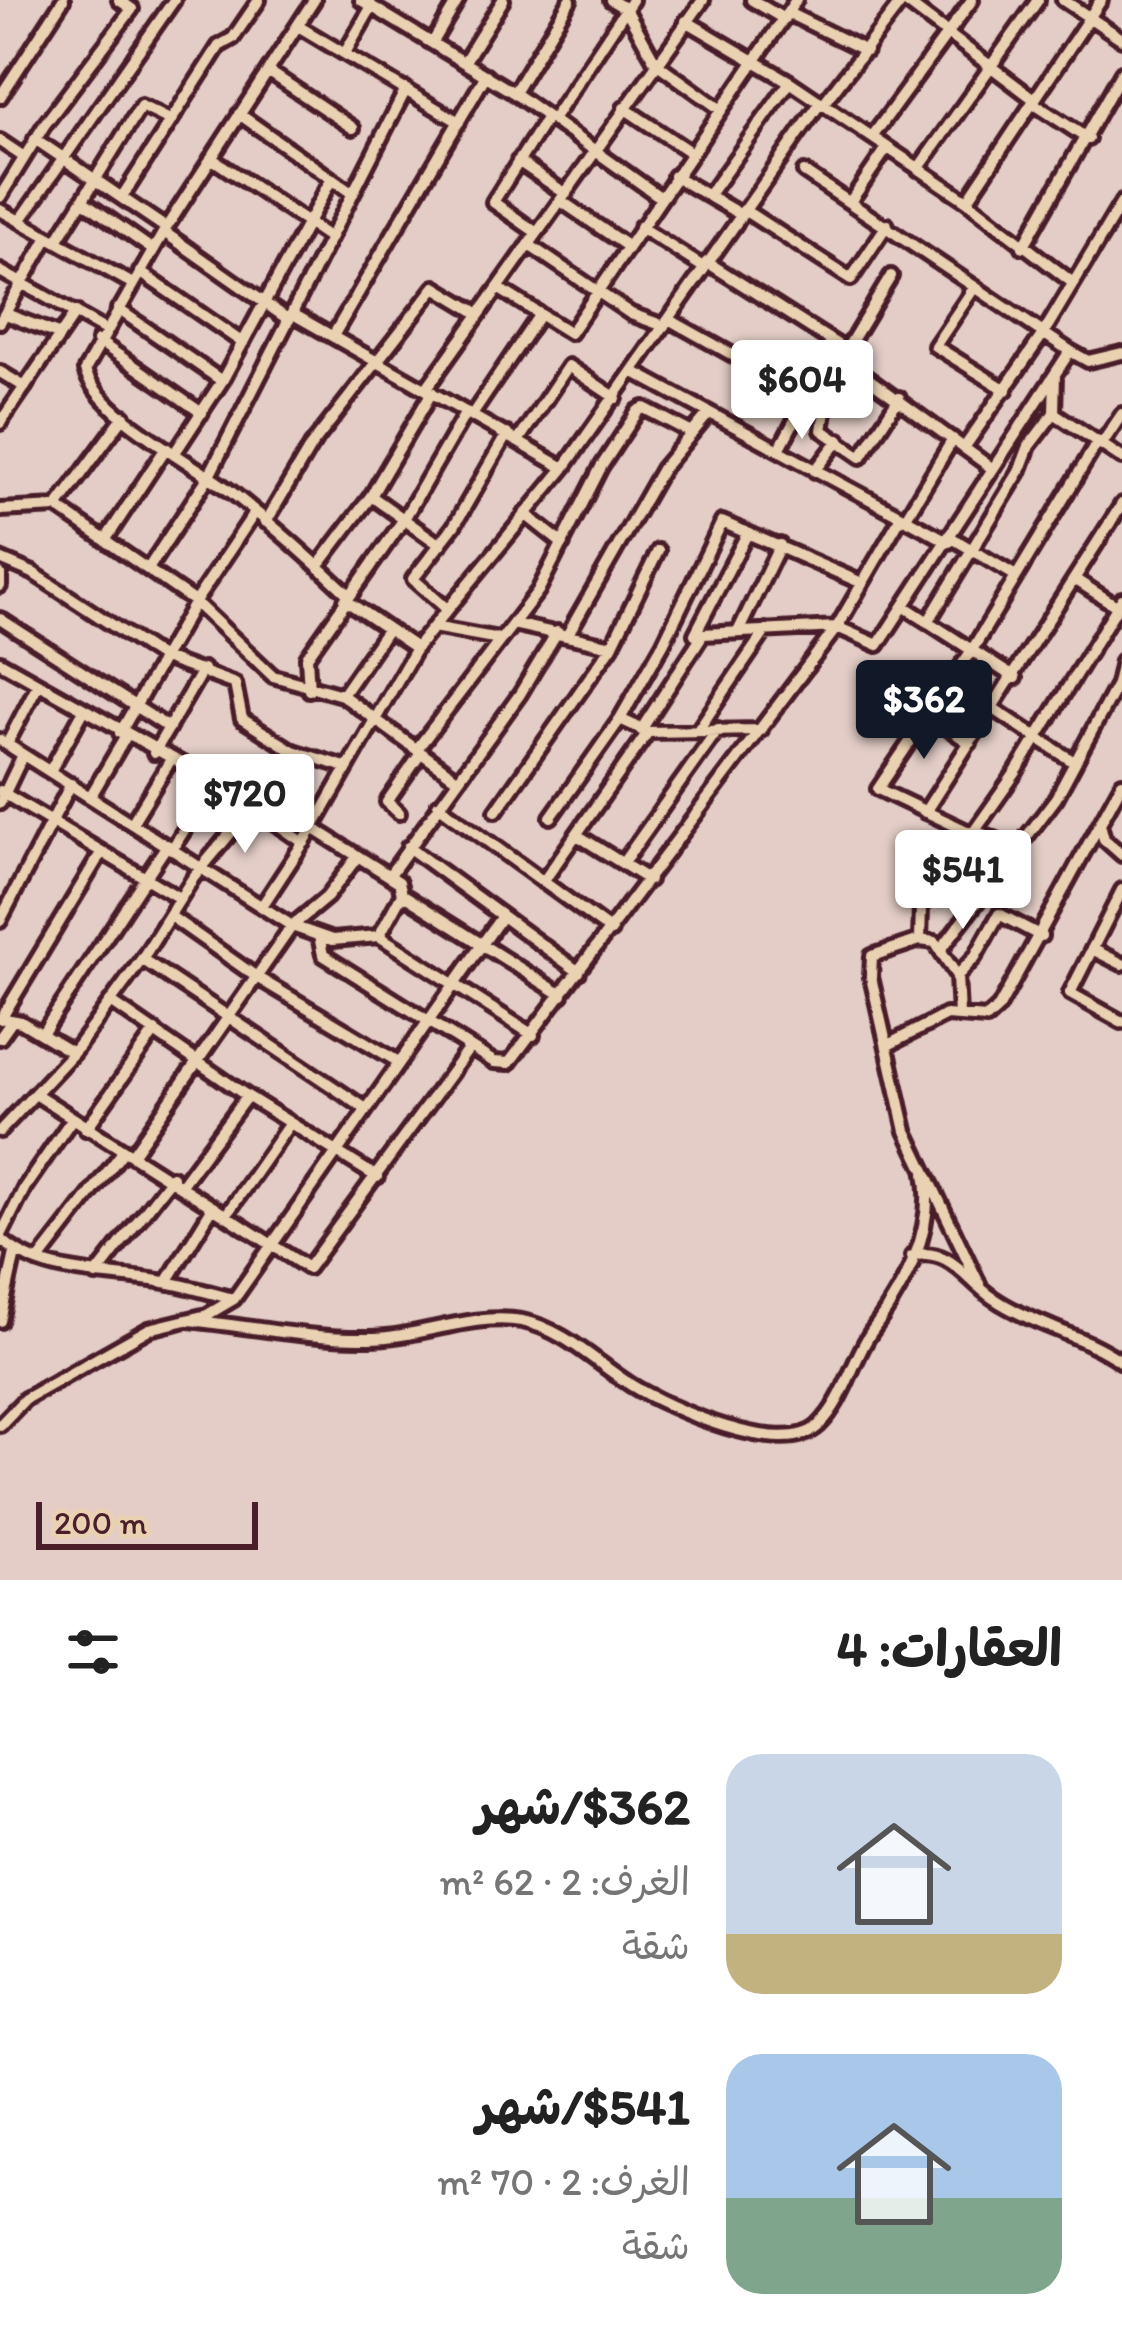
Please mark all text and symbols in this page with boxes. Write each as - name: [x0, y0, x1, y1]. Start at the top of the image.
- pin: $604: [731, 340, 873, 442]
- text: $604: [758, 355, 846, 402]
- pin: $362: [853, 660, 995, 762]
- text: $362: [883, 675, 965, 722]
- pin: $720: [174, 754, 316, 856]
- text: $720: [203, 769, 287, 816]
- pin: $541: [892, 830, 1034, 932]
- text: $541: [922, 845, 1004, 892]
- scale bar: [36, 1496, 258, 1549]
- text: 200 m: [54, 1503, 147, 1542]
- text: العقارات: 4: [837, 1618, 1062, 1679]
- icon: filters: [60, 1619, 126, 1685]
- text: $362/شهر: [476, 1776, 690, 1837]
- icon: home: [822, 1802, 966, 1946]
- text: الغرف: 2 · 62 m²: [439, 1858, 690, 1905]
- text: شقة: [622, 1922, 690, 1969]
- text: $541/شهر: [477, 2076, 690, 2137]
- icon: home: [822, 2102, 966, 2246]
- text: الغرف: 2 · 70 m²: [437, 2158, 690, 2205]
- text: شقة: [622, 2222, 690, 2269]

